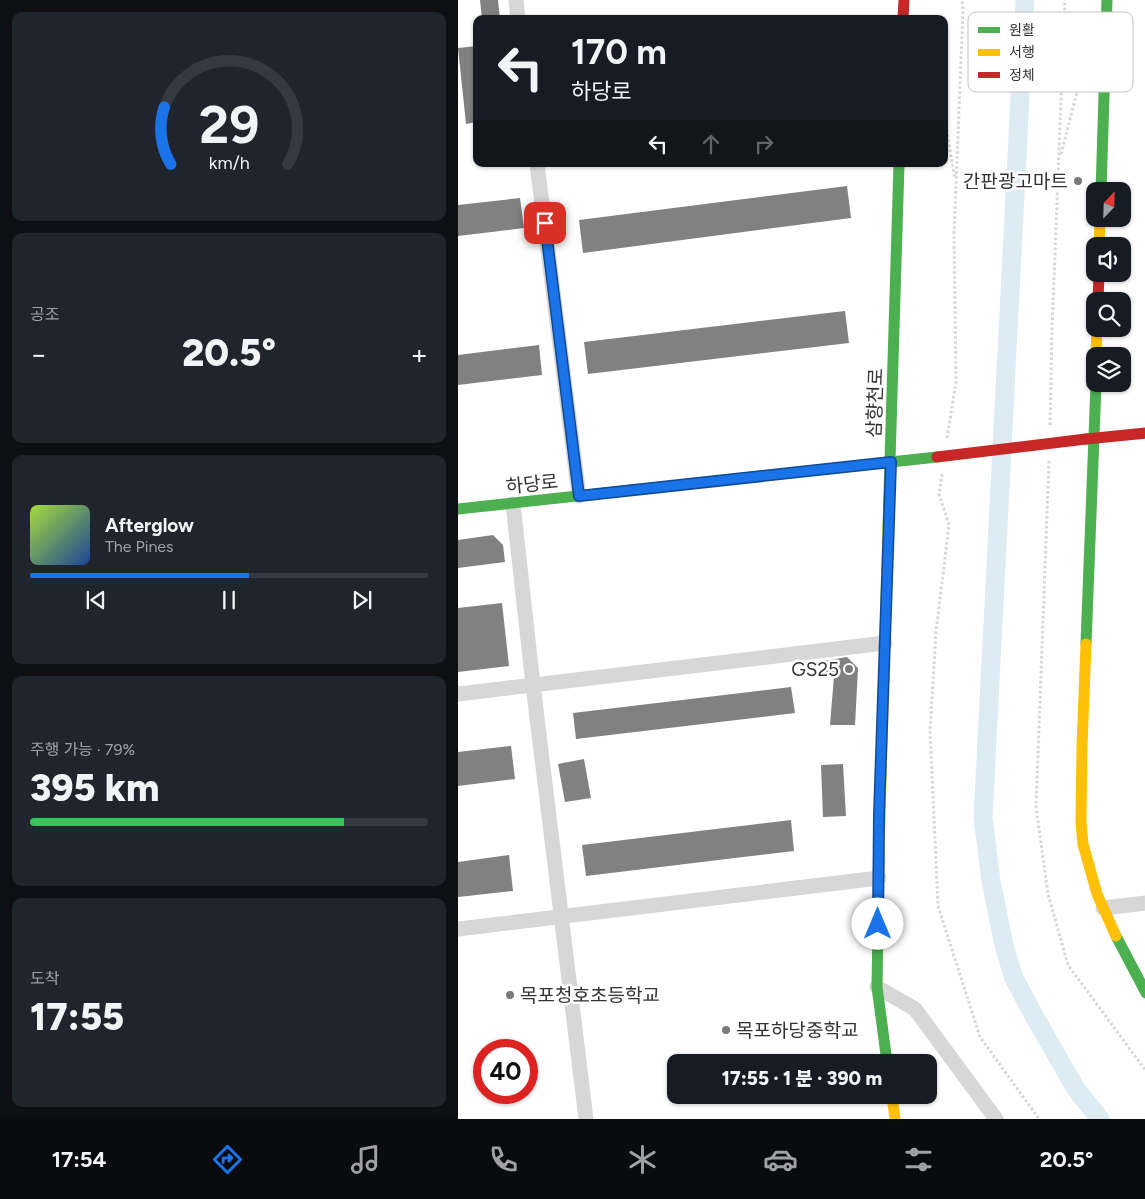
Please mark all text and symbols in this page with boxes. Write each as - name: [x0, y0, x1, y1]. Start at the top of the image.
- legend: [968, 12, 1133, 92]
- text: 원활: [1009, 22, 1035, 39]
- text: 170 m: [571, 31, 667, 73]
- icon: left: [488, 35, 553, 100]
- text: 서행: [1009, 44, 1035, 61]
- text: 정체: [1009, 67, 1035, 84]
- text: 하당로: [571, 78, 632, 105]
- text: 29: [199, 94, 259, 156]
- icon: left: [644, 130, 672, 158]
- icon: ahead: [697, 130, 725, 158]
- icon: right: [750, 130, 778, 158]
- text: km/h: [209, 152, 249, 173]
- place label: 간판광고마트: [963, 170, 1068, 193]
- marker: 간판광고마트: [1072, 175, 1084, 187]
- north arrow: [1086, 182, 1130, 228]
- map controls: [1086, 182, 1131, 392]
- pin: [524, 202, 566, 244]
- icon: arrive: [531, 209, 559, 237]
- button: sound: [1086, 237, 1131, 282]
- button: search: [1086, 292, 1131, 337]
- text: 공조: [30, 305, 59, 324]
- text: 20.5°: [182, 330, 276, 376]
- text: −: [30, 337, 47, 371]
- text: +: [411, 337, 428, 371]
- button: layers: [1086, 347, 1131, 392]
- street label: 삼향천로: [862, 368, 888, 438]
- street label: 하당로: [505, 470, 559, 498]
- text: Afterglow: [105, 514, 194, 537]
- text: The Pines: [105, 537, 174, 556]
- icon: previous: [82, 586, 110, 614]
- icon: pause: [215, 586, 243, 614]
- icon: next: [348, 586, 376, 614]
- place label: GS25: [791, 658, 839, 681]
- marker: GS25: [843, 663, 855, 675]
- text: 주행 가능 · 79%: [30, 740, 135, 759]
- text: 395 km: [30, 765, 160, 811]
- position arrow: [851, 897, 903, 949]
- text: 도착: [30, 969, 59, 988]
- place label: 목포청호초등학교: [520, 984, 660, 1007]
- marker: 목포청호초등학교: [504, 989, 516, 1001]
- text: 17:55: [30, 994, 124, 1040]
- place label: 목포하당중학교: [736, 1019, 858, 1042]
- marker: 목포하당중학교: [720, 1024, 732, 1036]
- speed limit sign: 40: [473, 1039, 538, 1104]
- text: 17:55 · 1 분 · 390 m: [722, 1067, 882, 1090]
- icon: directions: [210, 1142, 245, 1177]
- icon: music: [348, 1142, 383, 1177]
- icon: phone: [486, 1142, 521, 1177]
- icon: climate: [625, 1142, 660, 1177]
- icon: car: [763, 1142, 798, 1177]
- icon: filters: [901, 1142, 936, 1177]
- text: 17:54: [52, 1146, 107, 1173]
- text: 20.5°: [1040, 1146, 1093, 1173]

